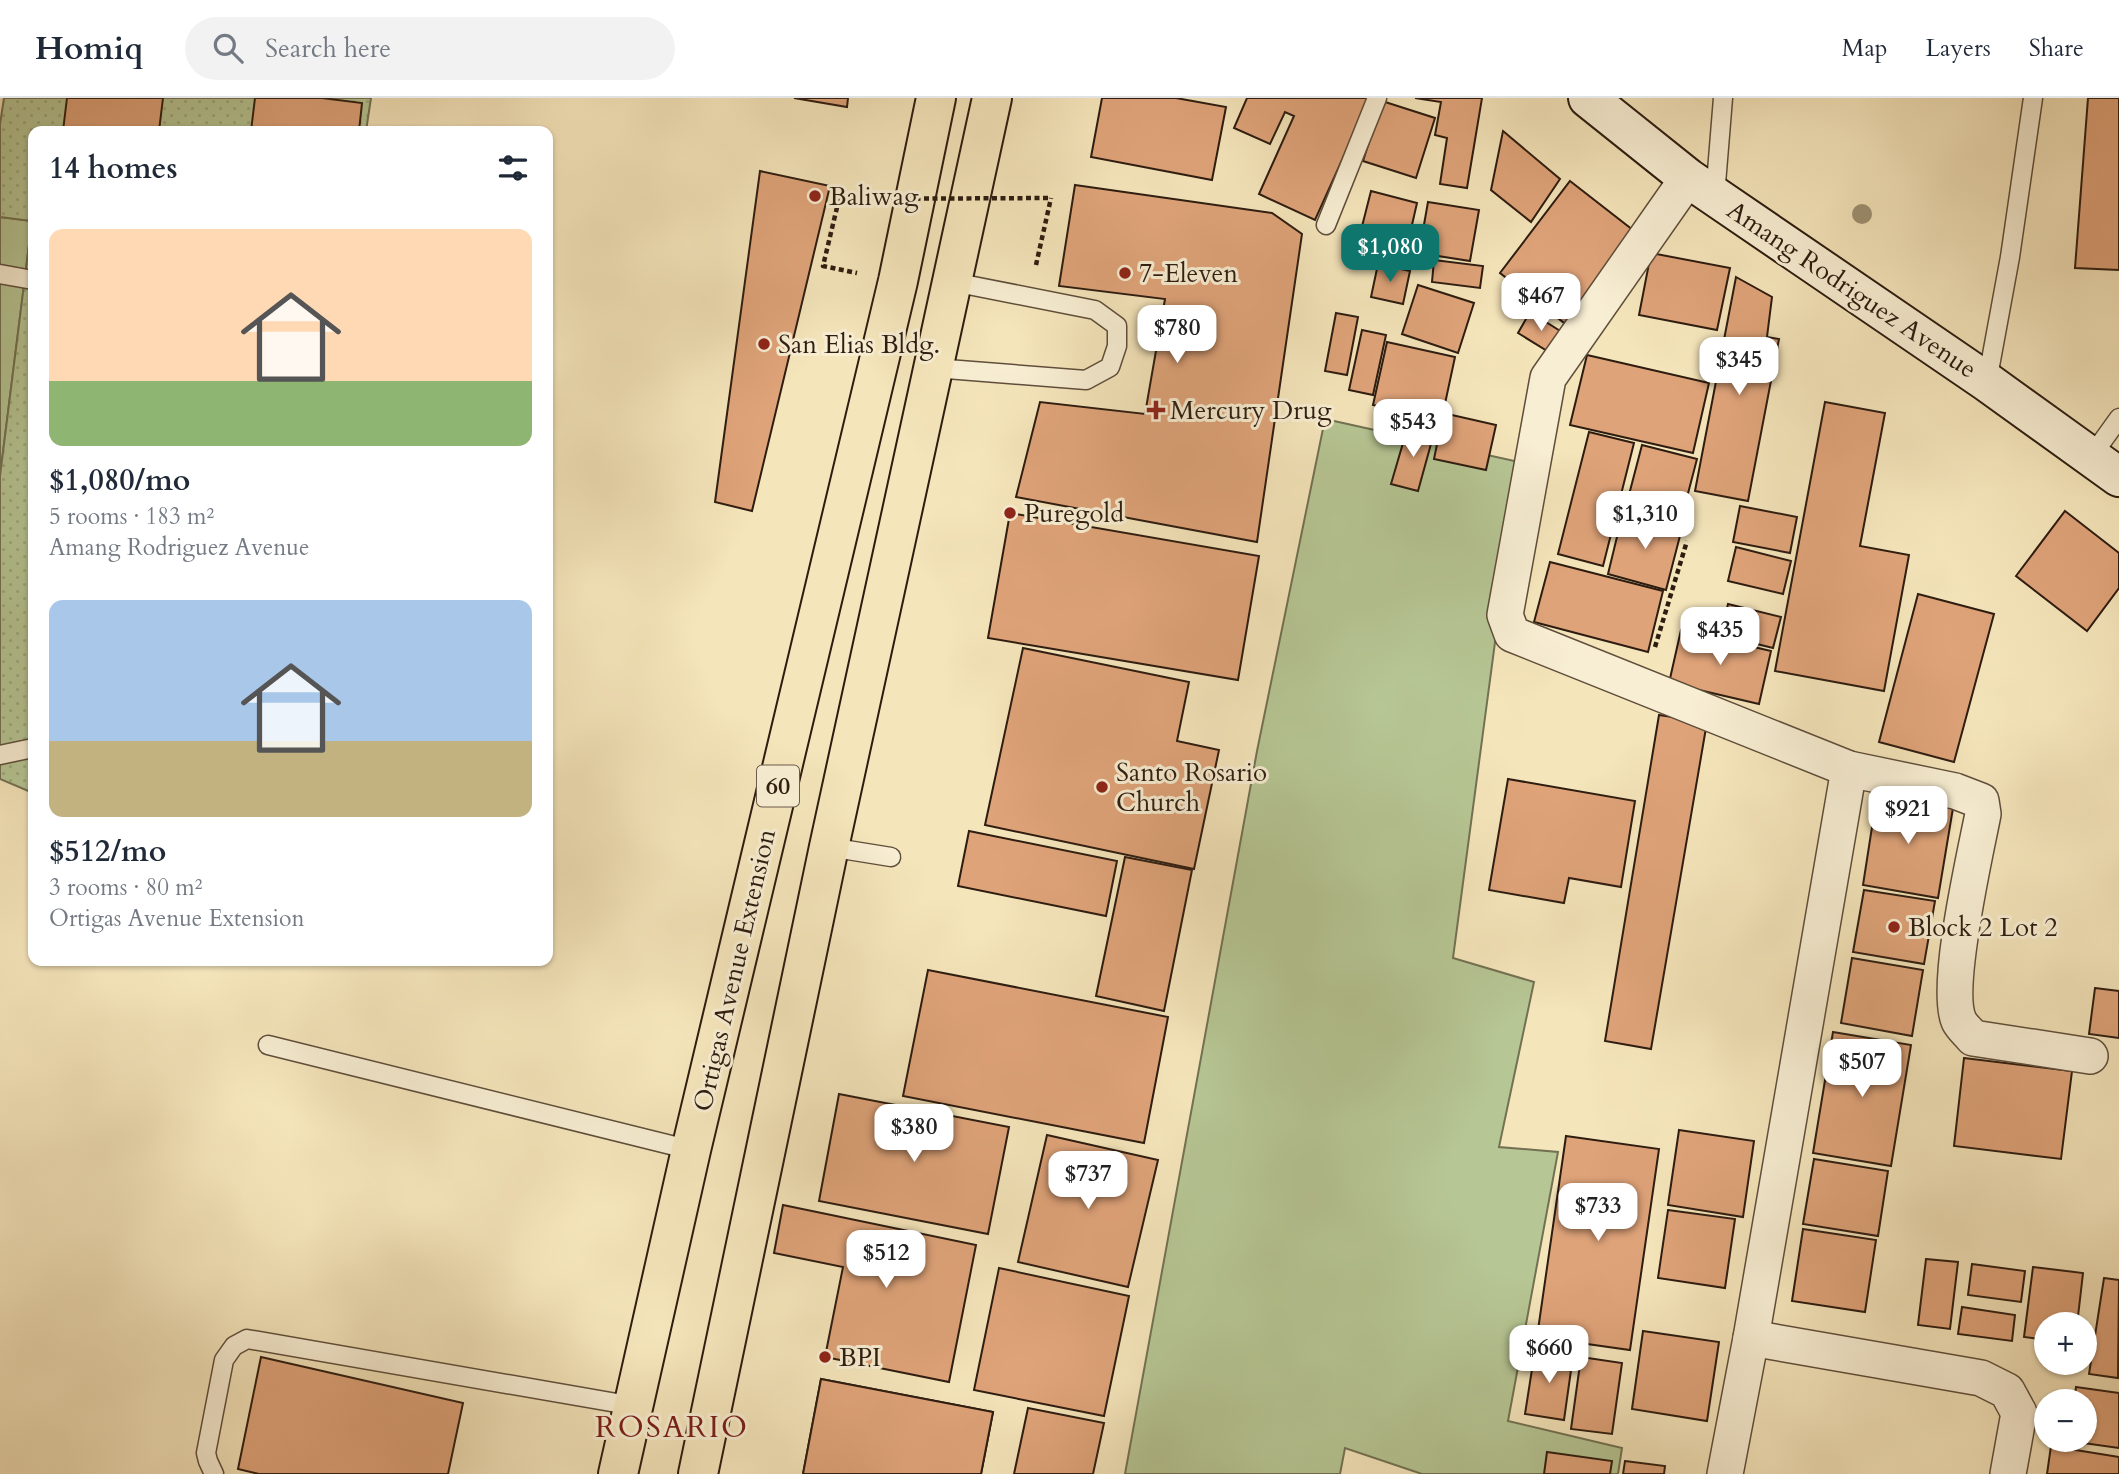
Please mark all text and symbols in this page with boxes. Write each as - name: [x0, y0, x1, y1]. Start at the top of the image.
- search box: [185, 17, 675, 80]
- text: Homiq: [35, 26, 143, 71]
- icon: search: [209, 29, 247, 67]
- text: Search here: [265, 31, 391, 66]
- text: Map: [1842, 32, 1888, 65]
- text: Layers: [1926, 32, 1991, 65]
- text: Share: [2029, 32, 2084, 65]
- text: 14 homes: [49, 148, 178, 189]
- icon: filters: [494, 149, 532, 187]
- place label: Baliwag: [829, 179, 919, 214]
- marker: Baliwag: [807, 188, 823, 204]
- street label: Amang Rodriguez Avenue: [1720, 193, 1984, 386]
- pin: $1,080: [1333, 225, 1447, 284]
- text: $1,080: [1357, 231, 1423, 262]
- place label: 7-Eleven: [1139, 256, 1238, 291]
- marker: 7-Eleven: [1117, 265, 1133, 281]
- icon: home: [228, 274, 354, 400]
- pin: $467: [1500, 274, 1582, 333]
- text: $467: [1517, 280, 1565, 311]
- pin: $780: [1136, 306, 1218, 365]
- text: $780: [1153, 312, 1201, 343]
- place label: San Elias Bldg.: [778, 327, 940, 362]
- marker: San Elias Bldg.: [756, 336, 772, 352]
- pin: $345: [1698, 338, 1780, 397]
- text: $345: [1715, 344, 1763, 375]
- place label: Mercury Drug: [1170, 393, 1332, 428]
- pin: $543: [1372, 400, 1454, 459]
- marker: Mercury Drug: [1148, 402, 1164, 418]
- text: $543: [1389, 406, 1437, 437]
- text: $1,080/mo: [49, 460, 190, 501]
- pin: $1,310: [1588, 491, 1702, 551]
- place label: Puregold: [1024, 496, 1124, 531]
- text: $1,310: [1612, 498, 1678, 529]
- text: 5 rooms · 183 m²: [49, 501, 214, 532]
- marker: Puregold: [1002, 505, 1018, 521]
- text: Amang Rodriguez Avenue: [49, 532, 309, 563]
- pin: $435: [1679, 608, 1761, 667]
- text: $435: [1696, 614, 1744, 645]
- icon: home: [228, 645, 354, 771]
- place label: Santo Rosario Church: [1116, 755, 1267, 820]
- road number: 60: [757, 766, 799, 806]
- marker: Santo Rosario Church: [1094, 779, 1110, 795]
- pin: $921: [1867, 786, 1949, 846]
- text: $921: [1884, 793, 1932, 824]
- street label: Ortigas Avenue Extension: [685, 825, 784, 1115]
- text: $512/mo: [49, 831, 166, 872]
- text: 3 rooms · 80 m²: [49, 872, 202, 903]
- text: Ortigas Avenue Extension: [49, 903, 305, 934]
- place label: Block 2 Lot 2: [1908, 910, 2058, 945]
- marker: Block 2 Lot 2: [1886, 919, 1902, 935]
- pin: $507: [1821, 1040, 1903, 1099]
- text: $507: [1838, 1046, 1886, 1077]
- pin: $380: [873, 1104, 955, 1164]
- text: $380: [890, 1111, 938, 1142]
- pin: $737: [1047, 1152, 1129, 1211]
- text: $737: [1064, 1158, 1112, 1189]
- pin: $733: [1557, 1184, 1639, 1243]
- text: $733: [1574, 1190, 1622, 1221]
- pin: $512: [845, 1230, 927, 1290]
- text: $512: [862, 1237, 910, 1268]
- map controls: [2034, 1312, 2097, 1452]
- button: +: [2034, 1312, 2097, 1375]
- pin: $660: [1508, 1326, 1590, 1385]
- text: $660: [1525, 1332, 1573, 1363]
- place label: BPI: [839, 1340, 881, 1375]
- marker: BPI: [817, 1349, 833, 1365]
- button: −: [2034, 1389, 2097, 1452]
- district label: ROSARIO: [595, 1407, 749, 1448]

